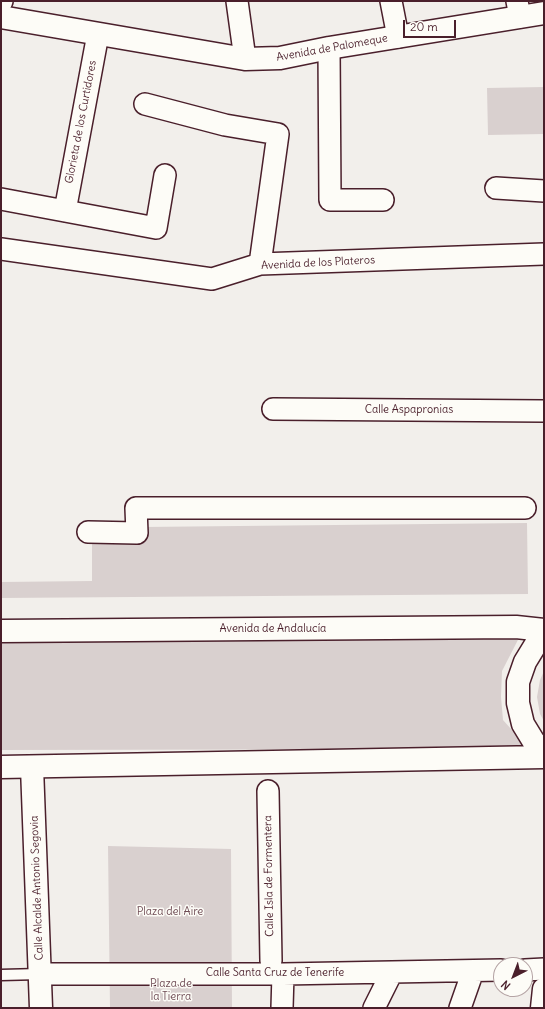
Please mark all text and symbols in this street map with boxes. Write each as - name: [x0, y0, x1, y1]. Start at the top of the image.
- scale bar: [405, 12, 458, 38]
- text: 20 m: [410, 19, 438, 34]
- street label: Avenida de Palomeque: [275, 32, 389, 64]
- street label: Glorieta de los Curtidores: [63, 59, 99, 185]
- street label: Avenida de los Plateros: [261, 253, 375, 273]
- street label: Calle Aspapronias: [365, 403, 453, 417]
- street label: Avenida de Andalucía: [220, 622, 326, 636]
- street label: Calle Alcalde Antonio Segovia: [28, 815, 46, 961]
- street label: Calle Isla de Formentera: [261, 815, 277, 937]
- park label: Plaza del Aire: [137, 905, 203, 919]
- north arrow: [493, 957, 533, 997]
- street label: Calle Santa Cruz de Tenerife: [206, 966, 344, 980]
- park label: Plaza de la Tierra: [150, 977, 192, 1003]
- text: N: [498, 977, 513, 993]

